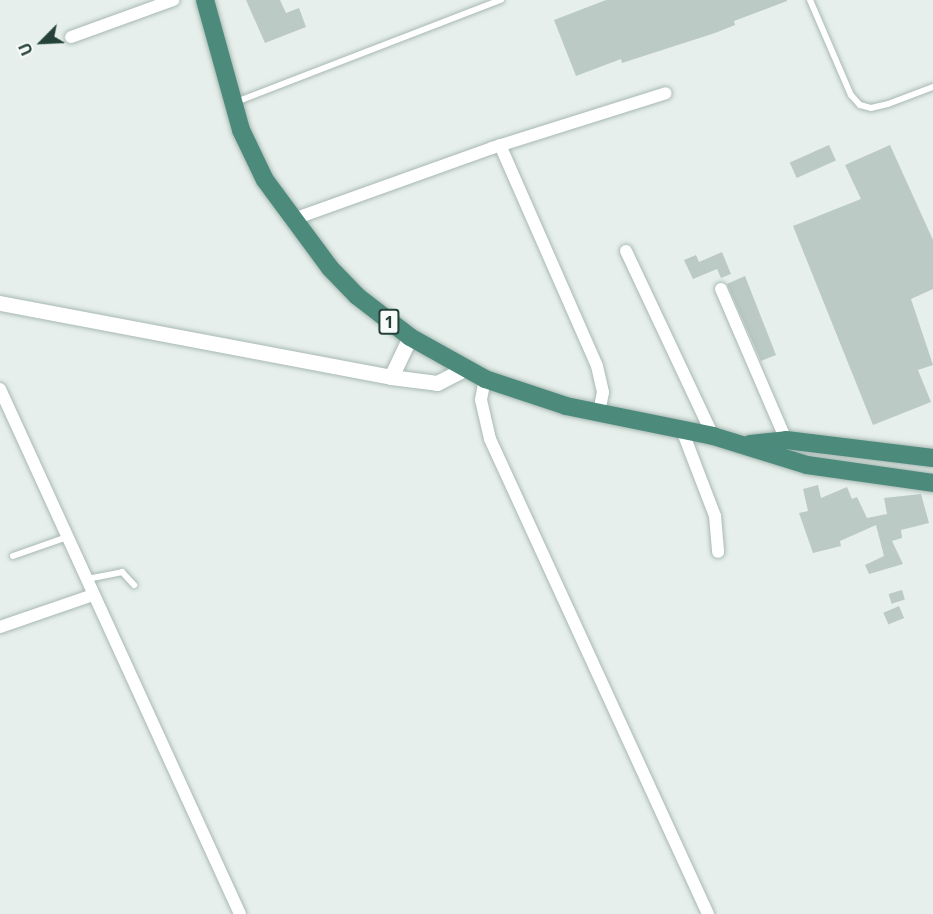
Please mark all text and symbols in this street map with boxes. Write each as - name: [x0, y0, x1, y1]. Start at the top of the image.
- north arrow: [12, 12, 72, 72]
- text: U: [13, 39, 38, 59]
- road number: 1: [377, 309, 401, 335]

